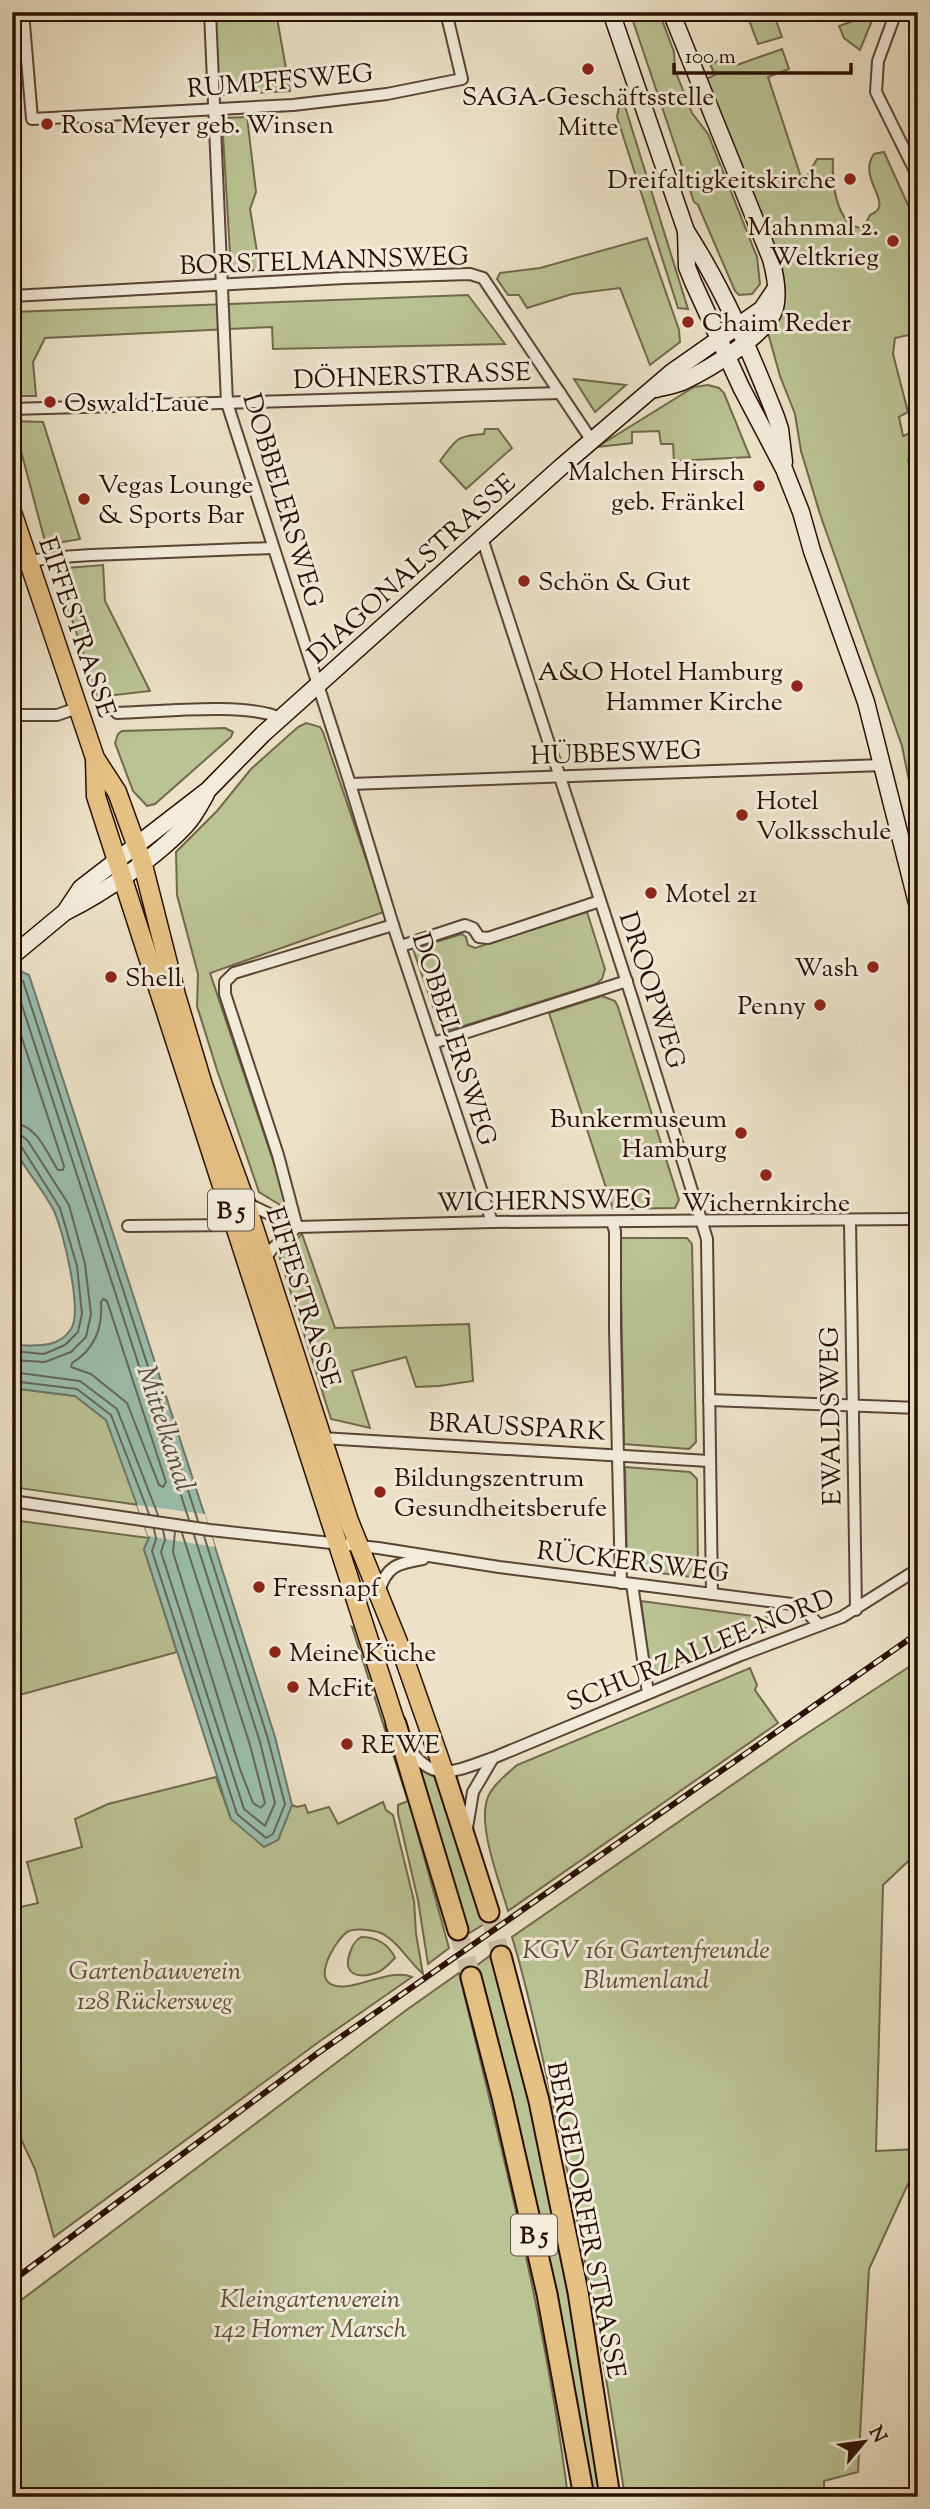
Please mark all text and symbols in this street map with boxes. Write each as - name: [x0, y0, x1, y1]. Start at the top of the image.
- scale bar: [674, 32, 851, 76]
- text: 100 m: [685, 43, 736, 73]
- street label: RUMPFFSWEG: [186, 56, 375, 109]
- marker: SAGA-Geschäftsstelle Mitte: [580, 61, 596, 77]
- place label: SAGA-Geschäftsstelle Mitte: [462, 80, 714, 147]
- place label: Rosa Meyer geb. Winsen: [61, 108, 334, 145]
- marker: Rosa Meyer geb. Winsen: [39, 116, 55, 132]
- place label: Dreifaltigkeitskirche: [607, 163, 836, 200]
- marker: Dreifaltigkeitskirche: [842, 171, 858, 187]
- place label: Mahnmal 2. Weltkrieg: [747, 210, 879, 277]
- marker: Mahnmal 2. Weltkrieg: [885, 233, 901, 249]
- street label: BORSTELMANNSWEG: [179, 239, 469, 286]
- place label: Chaim Reder: [702, 306, 851, 343]
- marker: Chaim Reder: [680, 314, 696, 330]
- street label: DÖHNERSTRASSE: [293, 355, 532, 400]
- place label: Oswald Laue: [64, 386, 209, 423]
- street label: DOBBELERSWEG: [231, 389, 332, 612]
- marker: Oswald Laue: [42, 394, 58, 410]
- place label: Malchen Hirsch geb. Fränkel: [568, 455, 745, 522]
- street label: DIAGONALSTRASSE: [300, 466, 525, 674]
- place label: Vegas Lounge & Sports Bar: [98, 468, 254, 535]
- marker: Malchen Hirsch geb. Fränkel: [751, 478, 767, 494]
- marker: Vegas Lounge & Sports Bar: [76, 491, 92, 507]
- street label: EIFFESTRASSE: [27, 533, 124, 723]
- place label: Schön & Gut: [538, 565, 691, 602]
- marker: Schön & Gut: [516, 573, 532, 589]
- place label: A&O Hotel Hamburg Hammer Kirche: [538, 655, 783, 722]
- marker: A&O Hotel Hamburg Hammer Kirche: [789, 678, 805, 694]
- street label: HÜBBESWEG: [530, 733, 702, 776]
- place label: Hotel Volksschule: [756, 784, 891, 851]
- marker: Hotel Volksschule: [734, 807, 750, 823]
- place label: Motel 21: [665, 877, 757, 914]
- marker: Motel 21: [643, 885, 659, 901]
- street label: DROOPWEG: [608, 908, 693, 1074]
- street label: DOBBELERSWEG: [401, 929, 504, 1151]
- place label: Wash: [794, 951, 859, 988]
- marker: Wash: [865, 959, 881, 975]
- place label: Shell: [125, 961, 182, 998]
- marker: Shell: [103, 969, 119, 985]
- place label: Penny: [737, 989, 806, 1026]
- marker: Penny: [812, 997, 828, 1013]
- place label: Bunkermuseum Hamburg: [550, 1102, 727, 1169]
- marker: Bunkermuseum Hamburg: [733, 1125, 749, 1141]
- marker: Wichernkirche: [758, 1167, 774, 1183]
- street label: WICHERNSWEG: [436, 1182, 652, 1223]
- place label: Wichernkirche: [682, 1186, 850, 1223]
- road number: B 5: [208, 1190, 254, 1230]
- street label: EIFFESTRASSE: [255, 1202, 348, 1393]
- street label: EWALDSWEG: [812, 1326, 853, 1506]
- water label: Mittelkanal: [125, 1361, 203, 1497]
- street label: BRAUSSPARK: [427, 1405, 607, 1452]
- place label: Bildungszentrum Gesundheitsberufe: [394, 1461, 607, 1528]
- marker: Bildungszentrum Gesundheitsberufe: [372, 1484, 388, 1500]
- street label: RÜCKERSWEG: [535, 1533, 731, 1594]
- place label: Fressnapf: [273, 1571, 381, 1608]
- marker: Fressnapf: [251, 1579, 267, 1595]
- street label: SCHURZALLEE-NORD: [561, 1581, 840, 1722]
- place label: Meine Küche: [289, 1636, 436, 1673]
- marker: Meine Küche: [267, 1644, 283, 1660]
- place label: McFit: [307, 1671, 373, 1708]
- marker: McFit: [285, 1679, 301, 1695]
- place label: REWE: [361, 1728, 440, 1765]
- marker: REWE: [339, 1736, 355, 1752]
- park label: KGV 161 Gartenfreunde Blumenland: [522, 1933, 770, 2000]
- park label: Gartenbauverein 128 Rückersweg: [69, 1954, 242, 2021]
- street label: BERGEDORFER STRASSE: [536, 2059, 634, 2383]
- road number: B 5: [511, 2214, 557, 2256]
- park label: Kleingartenverein 142 Horner Marsch: [213, 2282, 407, 2349]
- north arrow: [828, 2408, 898, 2478]
- text: N: [861, 2422, 892, 2448]

